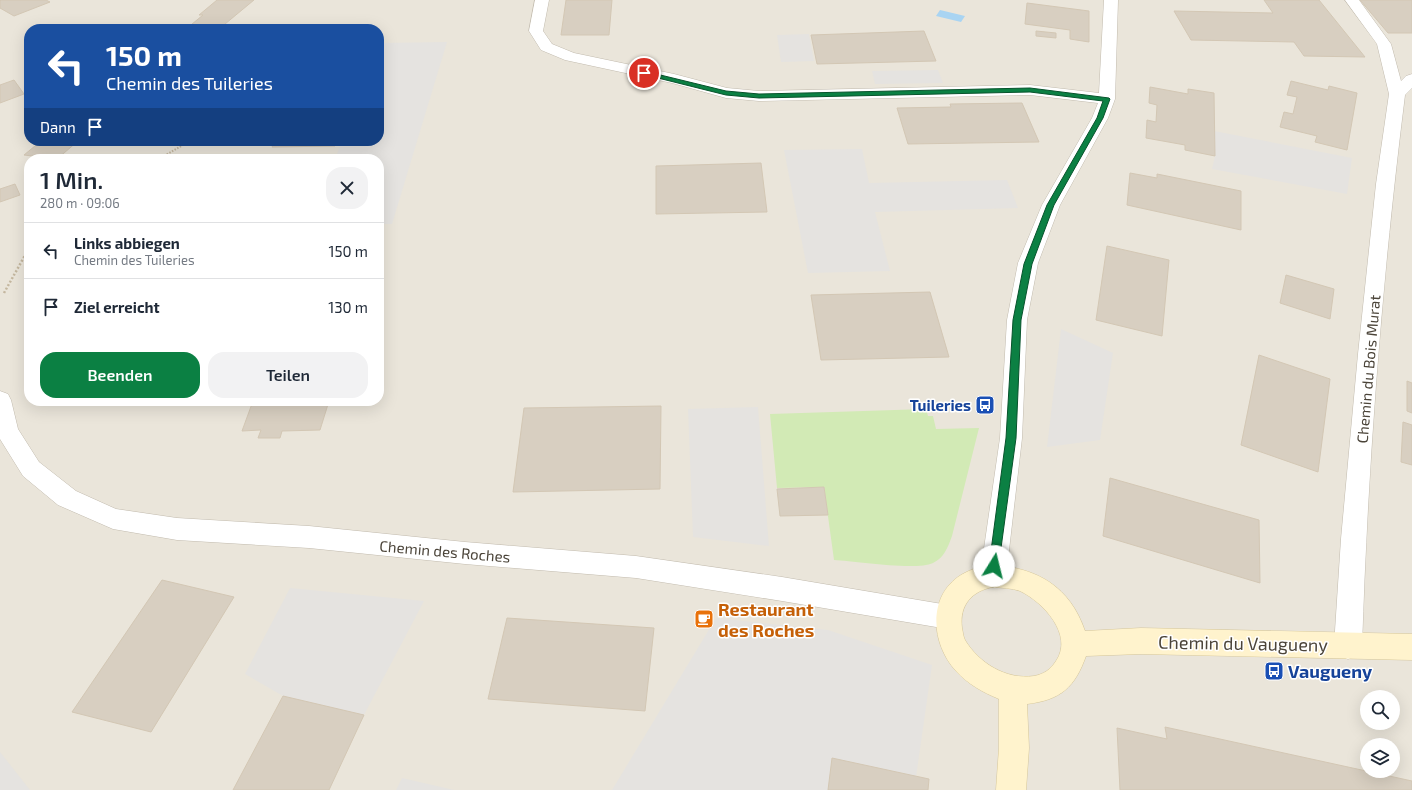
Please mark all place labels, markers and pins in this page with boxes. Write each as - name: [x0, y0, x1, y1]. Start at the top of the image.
- pin: [627, 56, 661, 90]
- bus stop icon: Tuileries: [974, 394, 996, 416]
- place label: Tuileries: [910, 396, 971, 414]
- place label: Restaurant des Roches: [718, 598, 814, 641]
- cafe icon: Restaurant des Roches: [693, 608, 715, 630]
- bus stop icon: Vaugueny: [1263, 660, 1285, 682]
- place label: Vaugueny: [1288, 660, 1373, 682]

